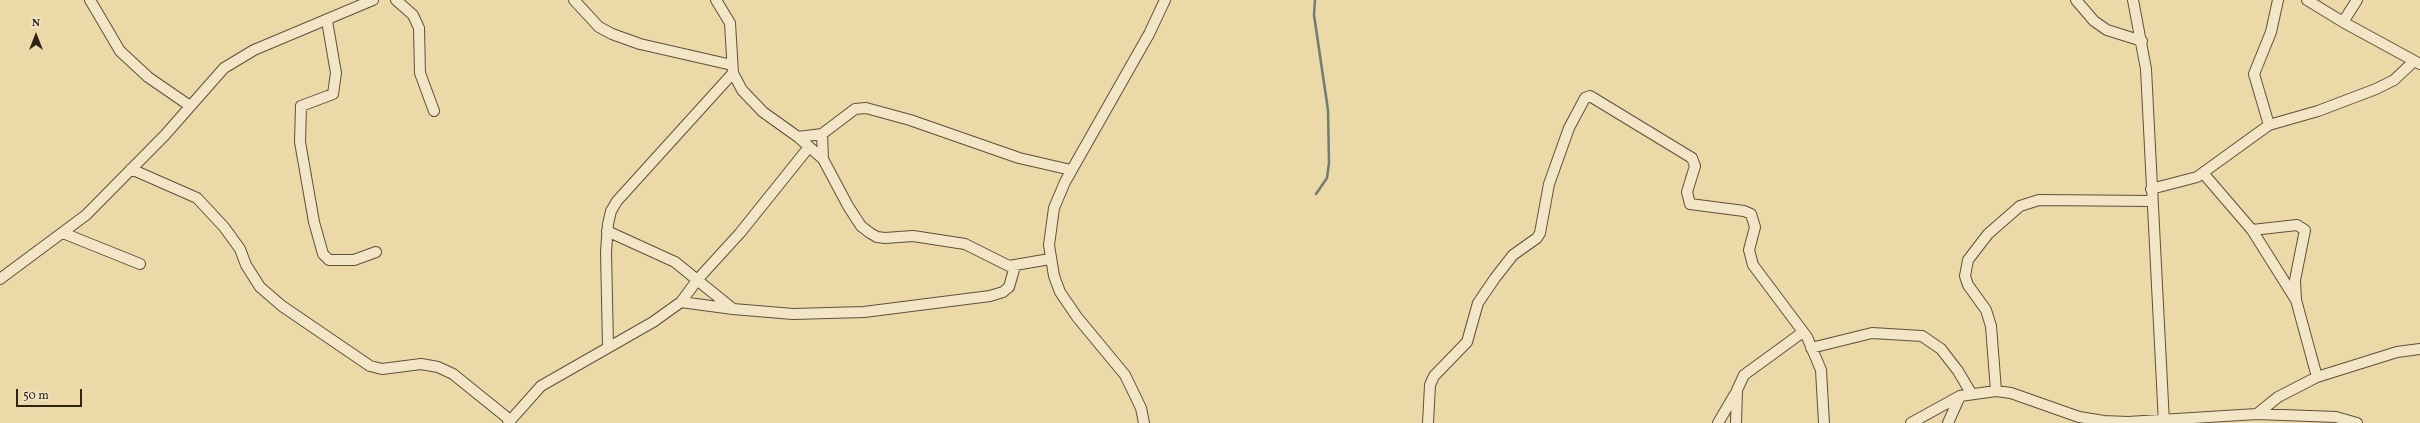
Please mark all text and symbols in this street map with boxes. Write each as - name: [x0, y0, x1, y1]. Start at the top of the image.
- north arrow: [16, 16, 56, 56]
- text: N: [32, 16, 40, 31]
- scale bar: [18, 381, 84, 407]
- text: 50 m: [23, 388, 49, 404]

